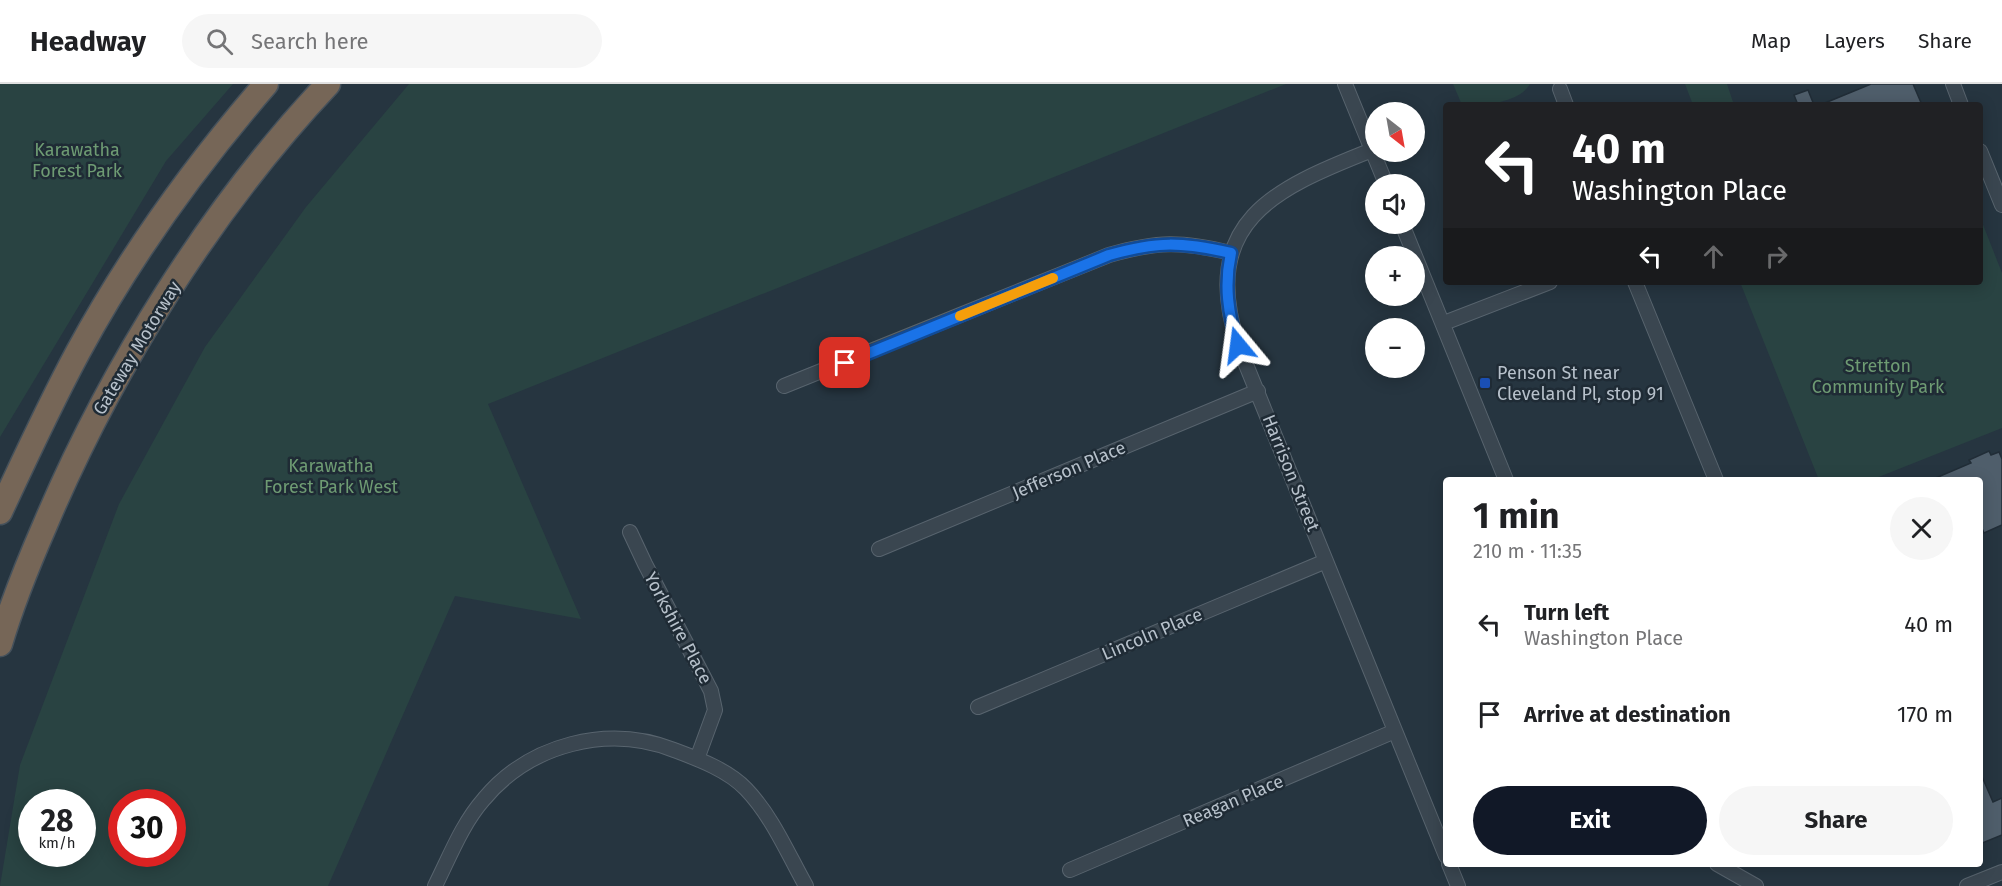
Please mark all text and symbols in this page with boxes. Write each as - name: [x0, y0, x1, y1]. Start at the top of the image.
- search box: [182, 14, 602, 68]
- text: Headway: [30, 25, 146, 58]
- icon: search: [203, 25, 236, 58]
- text: Search here: [251, 28, 369, 55]
- text: Map: [1751, 28, 1791, 54]
- text: Layers: [1824, 28, 1885, 54]
- text: Share: [1918, 28, 1972, 54]
- north arrow: [1365, 102, 1425, 162]
- map controls: [1365, 102, 1425, 378]
- text: 40 m: [1572, 124, 1666, 174]
- icon: left: [1473, 126, 1551, 204]
- park label: Karawatha Forest Park: [32, 139, 123, 182]
- button: sound: [1365, 174, 1425, 234]
- text: Washington Place: [1572, 175, 1787, 207]
- icon: left: [1634, 240, 1667, 273]
- icon: ahead: [1697, 240, 1730, 273]
- icon: right: [1760, 240, 1793, 273]
- button: +: [1365, 246, 1425, 306]
- street label: Gateway Motorway: [88, 277, 186, 419]
- position arrow: [1206, 313, 1270, 377]
- button: −: [1365, 318, 1425, 378]
- pin: [819, 337, 870, 388]
- icon: arrive: [828, 346, 861, 379]
- park label: Stretton Community Park: [1812, 355, 1945, 398]
- place label: Penson St near Cleveland Pl, stop 91: [1497, 362, 1664, 405]
- marker: Penson St near Cleveland Pl, stop 91: [1478, 376, 1492, 390]
- street label: Harrison Street: [1258, 411, 1325, 535]
- street label: Jefferson Place: [1009, 436, 1129, 504]
- park label: Karawatha Forest Park West: [264, 455, 399, 498]
- text: 1 min: [1473, 494, 1560, 538]
- button: close: [1890, 497, 1953, 560]
- text: 210 m · 11:35: [1473, 539, 1582, 563]
- street label: Yorkshire Place: [639, 568, 717, 688]
- text: Turn left: [1524, 599, 1609, 626]
- street label: Lincoln Place: [1098, 603, 1206, 665]
- icon: left: [1473, 608, 1506, 641]
- text: 40 m: [1904, 611, 1953, 638]
- text: Washington Place: [1524, 626, 1683, 650]
- icon: arrive: [1473, 698, 1506, 731]
- text: Arrive at destination: [1524, 701, 1731, 728]
- text: 170 m: [1897, 701, 1953, 728]
- street label: Reagan Place: [1179, 770, 1287, 832]
- button: Exit: [1473, 786, 1707, 855]
- button: Share: [1719, 786, 1953, 855]
- speed limit sign: 30: [108, 789, 186, 867]
- text: 28: [41, 803, 73, 839]
- text: km/h: [38, 834, 76, 852]

